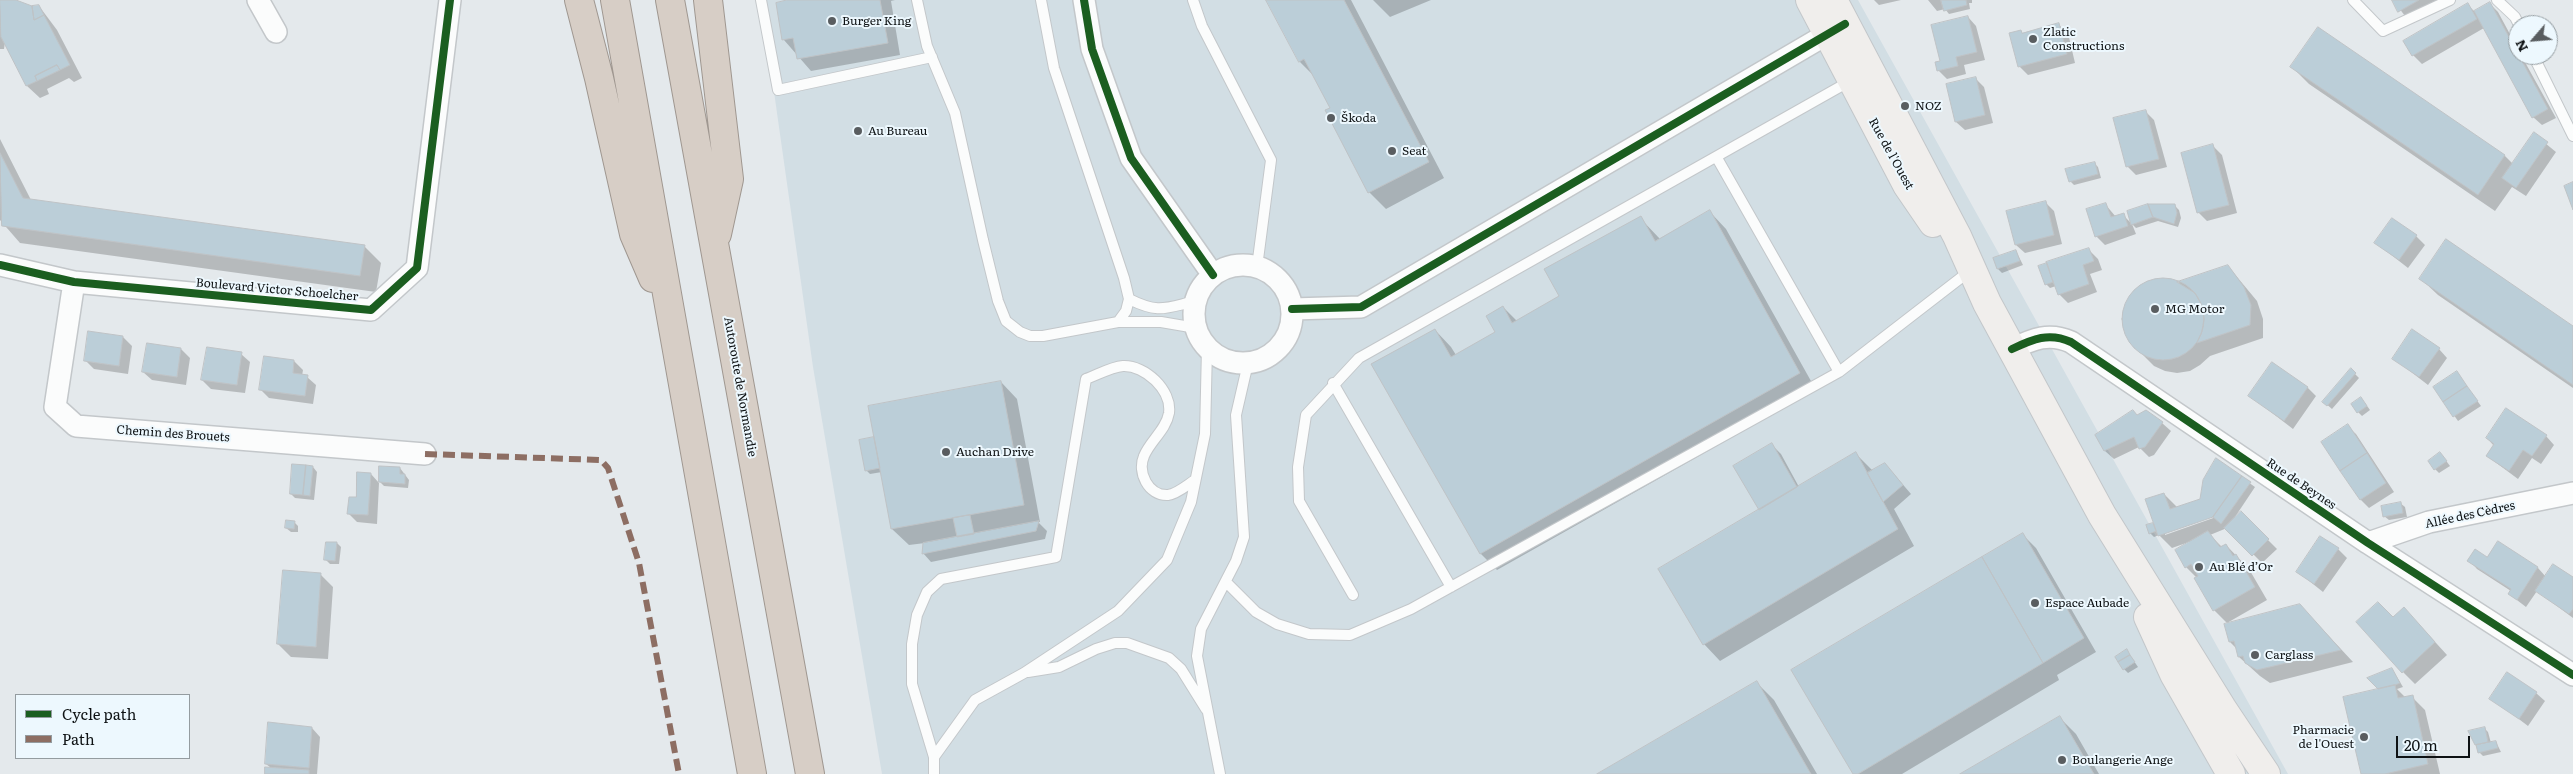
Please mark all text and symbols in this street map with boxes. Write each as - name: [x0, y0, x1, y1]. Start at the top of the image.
- place label: Burger King: [842, 14, 912, 28]
- marker: Burger King: [826, 15, 838, 27]
- north arrow: [2508, 15, 2558, 65]
- place label: Zlatic Constructions: [2043, 25, 2124, 53]
- marker: Zlatic Constructions: [2027, 33, 2039, 45]
- text: N: [2509, 37, 2532, 56]
- place label: NOZ: [1915, 99, 1942, 113]
- marker: NOZ: [1899, 100, 1911, 112]
- place label: Škoda: [1341, 111, 1376, 125]
- marker: Škoda: [1325, 112, 1337, 124]
- street label: Rue de l'Ouest: [1865, 116, 1917, 192]
- place label: Au Bureau: [868, 124, 927, 138]
- marker: Au Bureau: [852, 125, 864, 137]
- place label: Seat: [1402, 144, 1426, 158]
- marker: Seat: [1386, 145, 1398, 157]
- street label: Boulevard Victor Schoelcher: [195, 276, 359, 304]
- place label: MG Motor: [2165, 302, 2224, 316]
- marker: MG Motor: [2149, 303, 2161, 315]
- street label: Autoroute de Normandie: [721, 316, 759, 458]
- street label: Chemin des Brouets: [116, 423, 230, 445]
- place label: Auchan Drive: [956, 445, 1034, 459]
- marker: Auchan Drive: [940, 446, 952, 458]
- street label: Rue de Beynes: [2264, 456, 2338, 512]
- street label: Allée des Cèdres: [2424, 498, 2516, 532]
- place label: Au Blé d’Or: [2209, 560, 2273, 574]
- marker: Au Blé d’Or: [2193, 561, 2205, 573]
- place label: Espace Aubade: [2045, 596, 2129, 610]
- marker: Espace Aubade: [2029, 597, 2041, 609]
- place label: Carglass: [2265, 648, 2313, 662]
- marker: Carglass: [2249, 649, 2261, 661]
- legend: [15, 694, 190, 759]
- text: Cycle path: [62, 702, 136, 725]
- place label: Pharmacie de l'Ouest: [2293, 723, 2354, 751]
- scale bar: [2398, 726, 2472, 758]
- text: Path: [62, 727, 95, 750]
- marker: Pharmacie de l'Ouest: [2358, 731, 2370, 743]
- text: 20 m: [2404, 733, 2438, 756]
- place label: Boulangerie Ange: [2072, 753, 2173, 767]
- marker: Boulangerie Ange: [2056, 754, 2068, 766]

